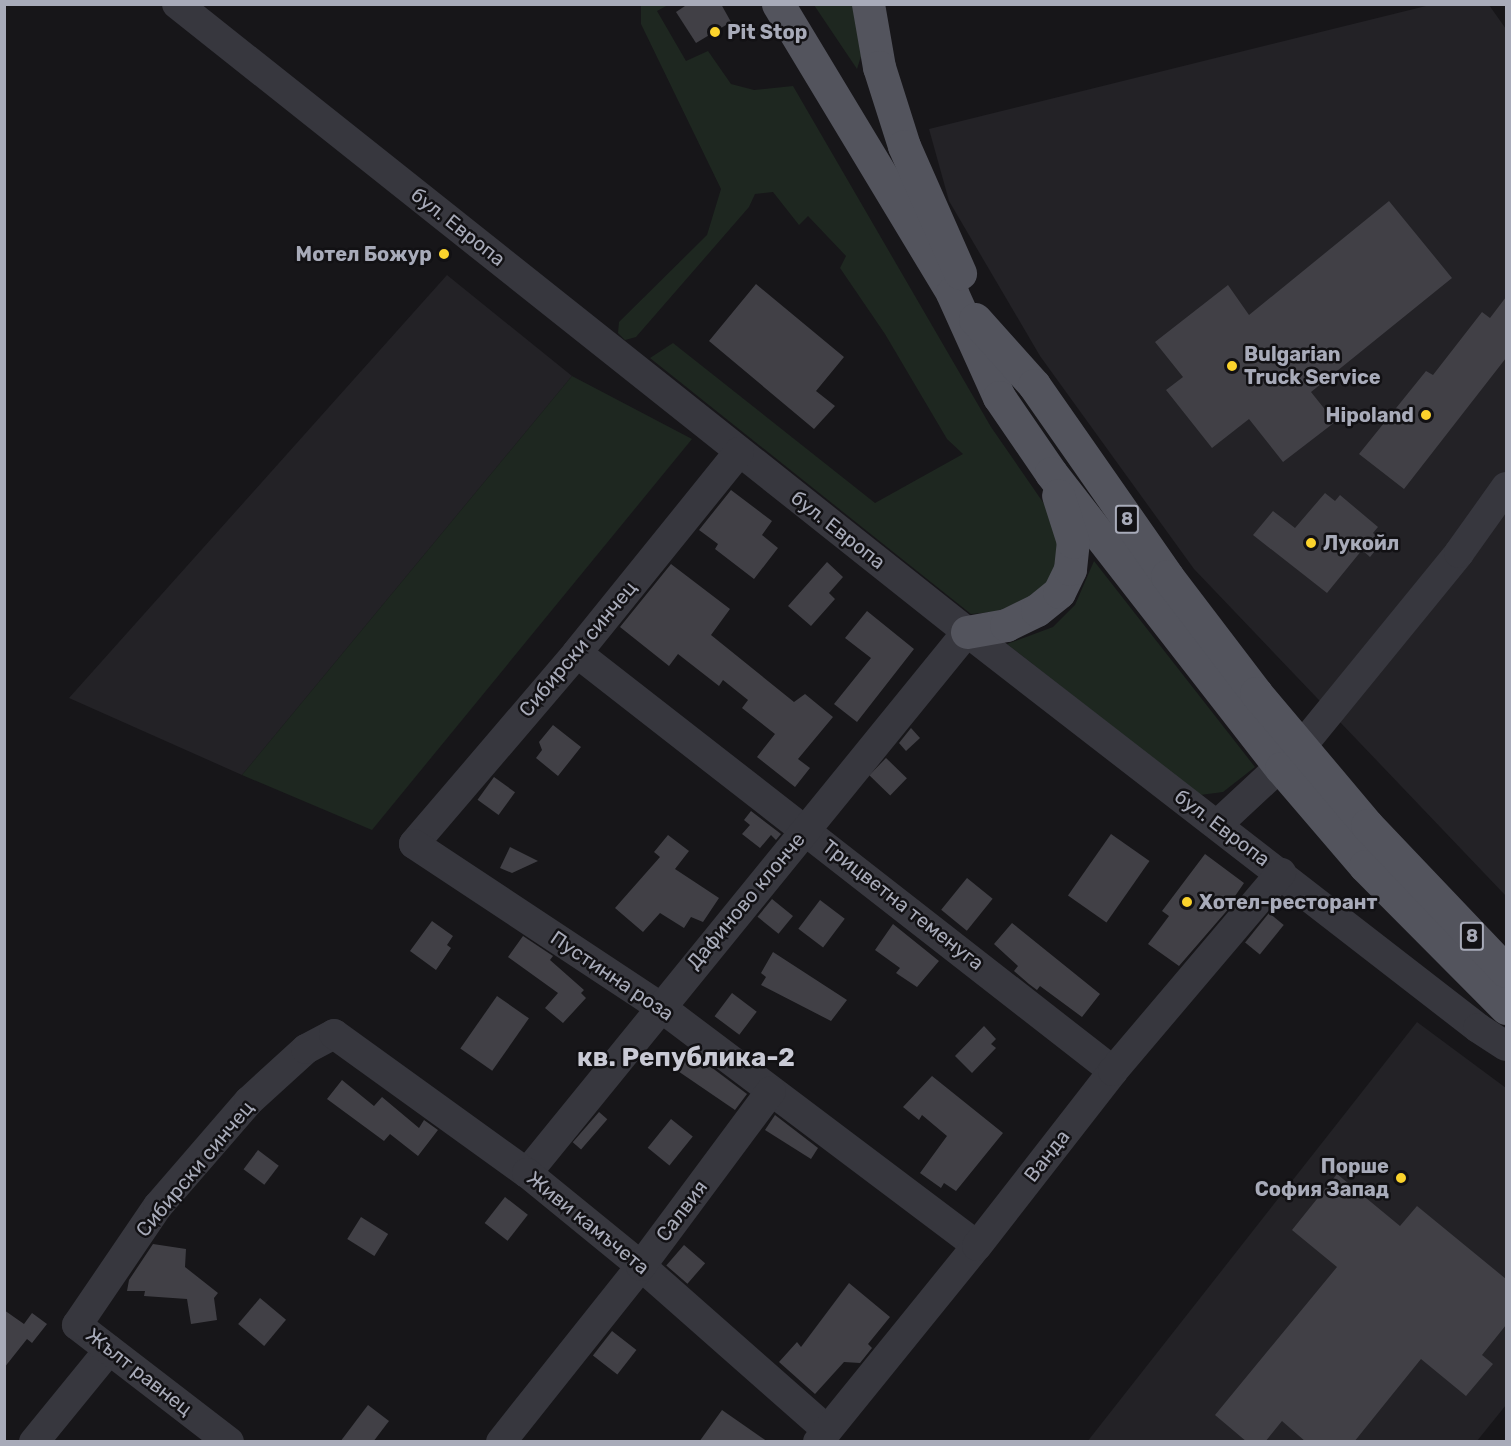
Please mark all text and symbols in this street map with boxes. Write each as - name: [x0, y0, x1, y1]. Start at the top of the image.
- place label: Pit Stop: [727, 20, 807, 44]
- marker: Pit Stop: [708, 25, 722, 39]
- street label: бул. Европа: [406, 183, 510, 271]
- place label: Мотел Божур: [296, 242, 432, 266]
- marker: Мотел Божур: [437, 247, 451, 261]
- place label: Bulgarian Truck Service: [1244, 342, 1381, 389]
- marker: Bulgarian Truck Service: [1225, 359, 1239, 373]
- place label: Hipoland: [1326, 403, 1414, 427]
- marker: Hipoland: [1419, 408, 1433, 422]
- street label: бул. Европа: [786, 486, 890, 574]
- road number: 8: [1114, 504, 1140, 534]
- place label: Лукойл: [1323, 531, 1399, 555]
- marker: Лукойл: [1304, 536, 1318, 550]
- street label: Сибирски синчец: [514, 576, 642, 722]
- street label: бул. Европа: [1170, 784, 1274, 872]
- street label: Дафиново клонче: [682, 828, 810, 974]
- street label: Трицветна теменуга: [818, 835, 988, 975]
- place label: Хотел-ресторант: [1199, 890, 1377, 914]
- marker: Хотел-ресторант: [1180, 895, 1194, 909]
- road number: 8: [1458, 921, 1486, 951]
- street label: Пустинна роза: [546, 926, 678, 1026]
- district label: кв. Република-2: [577, 1042, 795, 1074]
- street label: Сибирски синчец: [131, 1096, 259, 1242]
- street label: Ванда: [1019, 1125, 1075, 1187]
- place label: Порше София Запад: [1255, 1154, 1389, 1201]
- street label: Живи камъчета: [522, 1166, 654, 1280]
- marker: Порше София Запад: [1394, 1171, 1408, 1185]
- street label: Салвия: [651, 1176, 713, 1246]
- street label: Жълт равнец: [81, 1323, 197, 1421]

